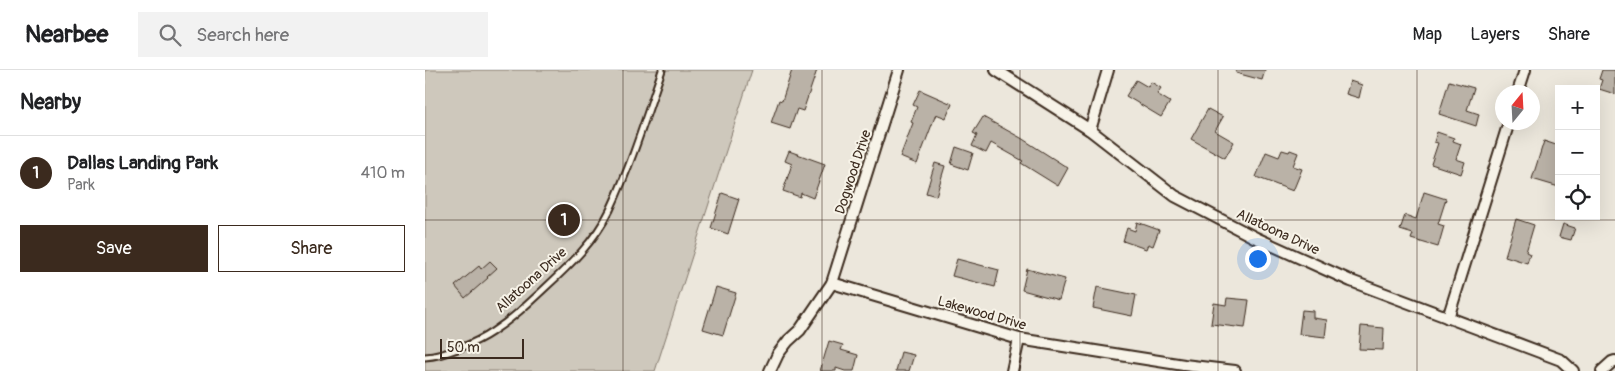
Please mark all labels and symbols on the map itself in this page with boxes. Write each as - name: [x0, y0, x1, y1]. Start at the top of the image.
- north arrow: [1495, 85, 1540, 130]
- street label: Dogwood Drive: [831, 128, 875, 216]
- pin: 1: [548, 201, 580, 239]
- street label: Allatoona Drive: [1234, 205, 1322, 259]
- street label: Allatoona Drive: [492, 244, 570, 316]
- your location: [1245, 246, 1271, 272]
- street label: Lakewood Drive: [936, 292, 1028, 334]
- scale bar: [440, 336, 524, 359]

